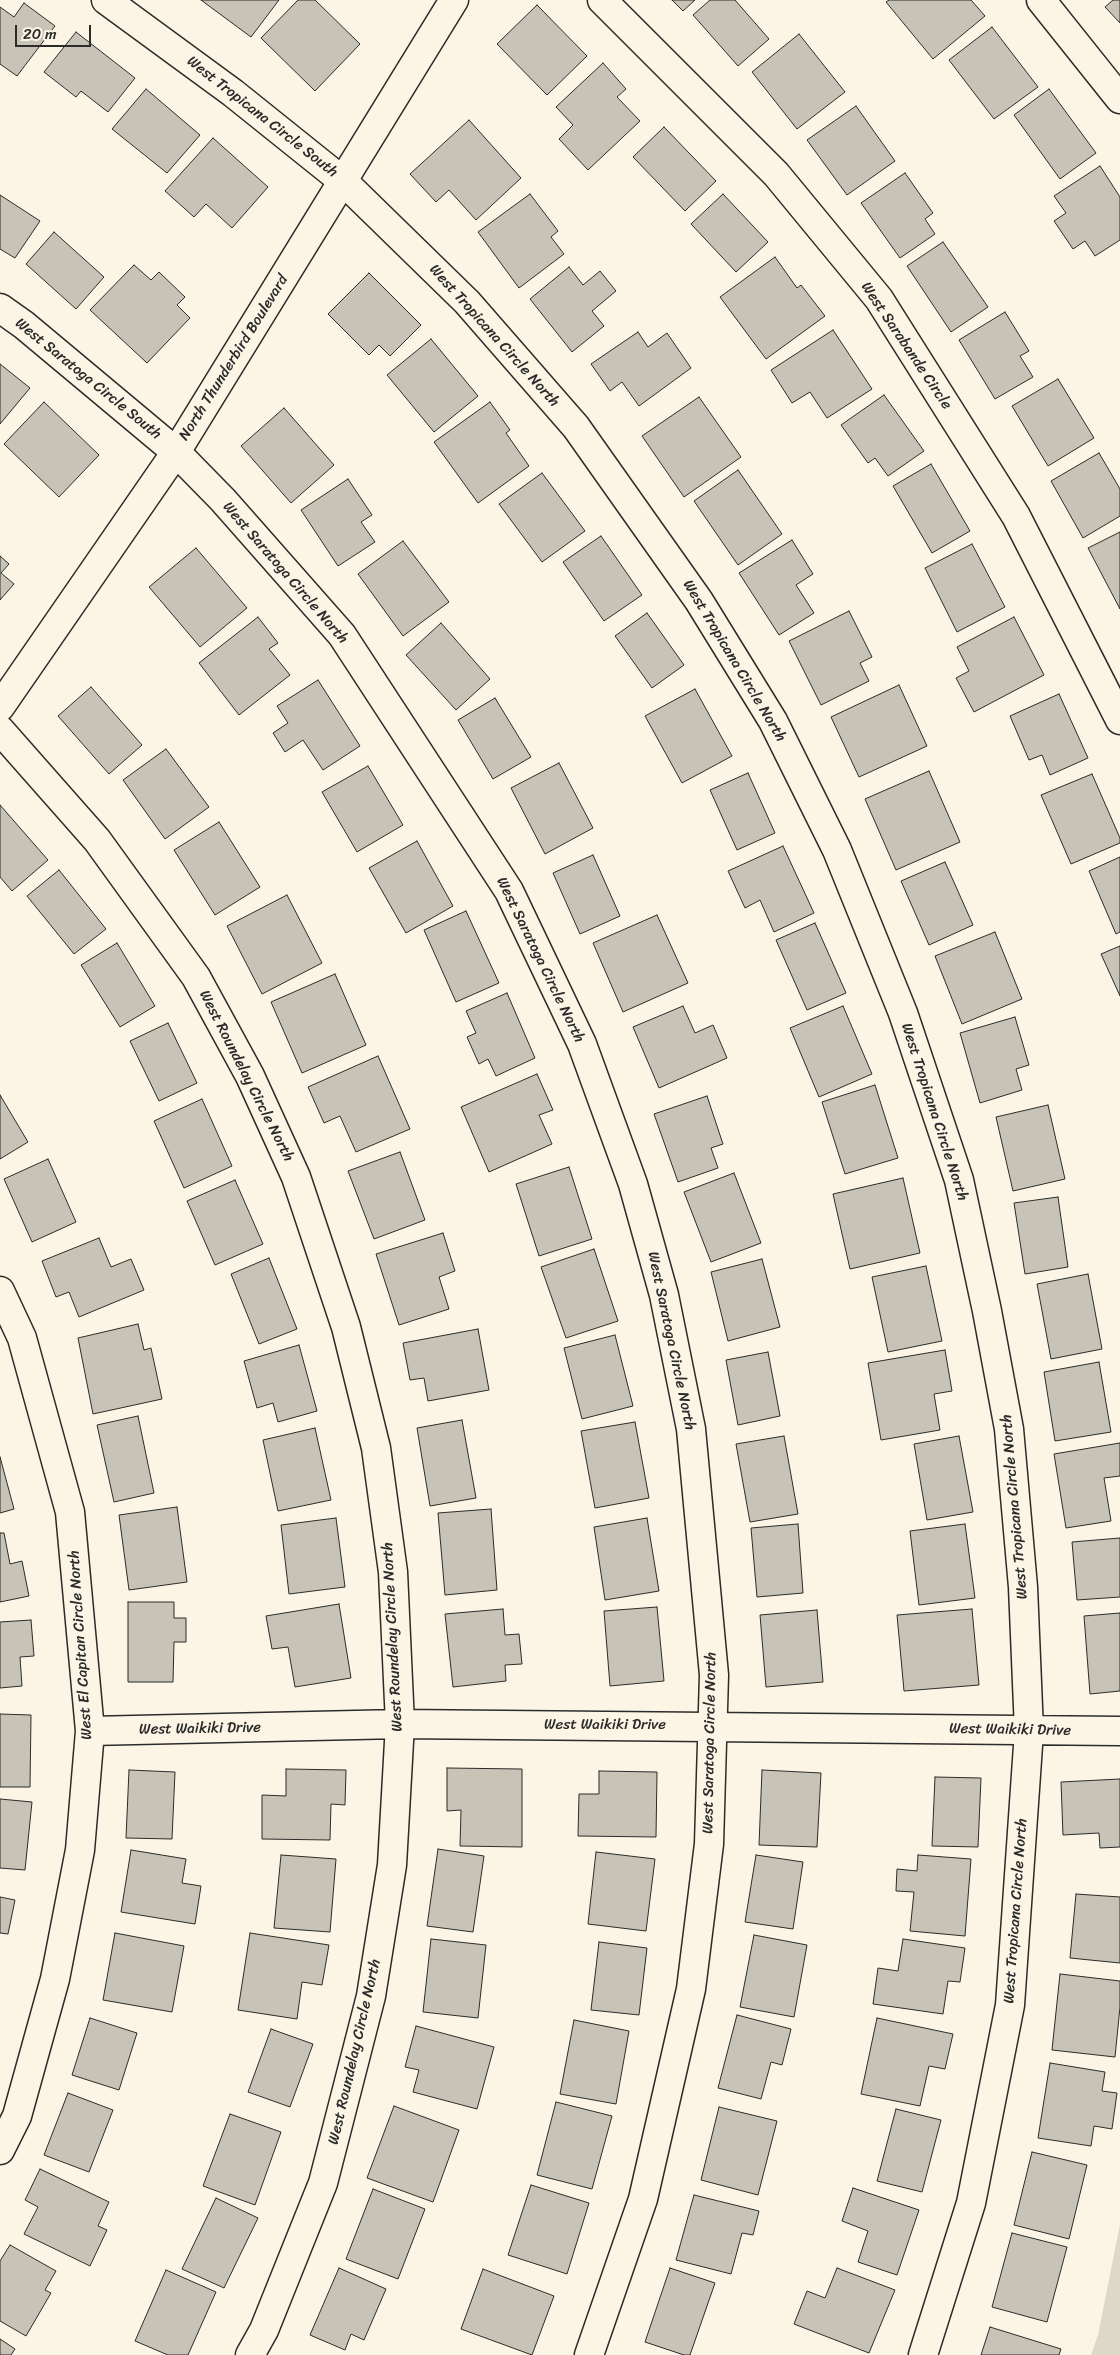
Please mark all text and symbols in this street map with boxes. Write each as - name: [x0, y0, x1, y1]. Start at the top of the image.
- scale bar: [18, 15, 94, 47]
- text: 20 m: [23, 21, 57, 47]
- street label: West Tropicana Circle South: [183, 52, 341, 182]
- street label: West Tropicana Circle North: [425, 261, 563, 411]
- street label: North Thunderbird Boulevard: [176, 272, 292, 444]
- street label: West Sarabande Circle: [857, 279, 955, 413]
- street label: West Saratoga Circle South: [11, 314, 165, 444]
- street label: West Saratoga Circle North: [219, 498, 351, 648]
- street label: West Tropicana Circle North: [678, 577, 790, 745]
- street label: West Saratoga Circle North: [492, 874, 588, 1046]
- street label: West Roundelay Circle North: [195, 987, 297, 1165]
- street label: West Tropicana Circle North: [897, 1021, 971, 1203]
- street label: West Saratoga Circle North: [643, 1250, 699, 1432]
- street label: West Tropicana Circle North: [998, 1414, 1032, 1600]
- street label: West Roundelay Circle North: [379, 1542, 407, 1732]
- street label: West El Capitan Circle North: [65, 1550, 97, 1740]
- street label: West Saratoga Circle North: [699, 1652, 721, 1834]
- street label: West Waikiki Drive: [544, 1716, 666, 1734]
- street label: West Waikiki Drive: [139, 1719, 261, 1739]
- street label: West Waikiki Drive: [949, 1720, 1071, 1740]
- street label: West Tropicana Circle North: [1001, 1818, 1031, 2004]
- street label: West Roundelay Circle North: [325, 1958, 385, 2146]

